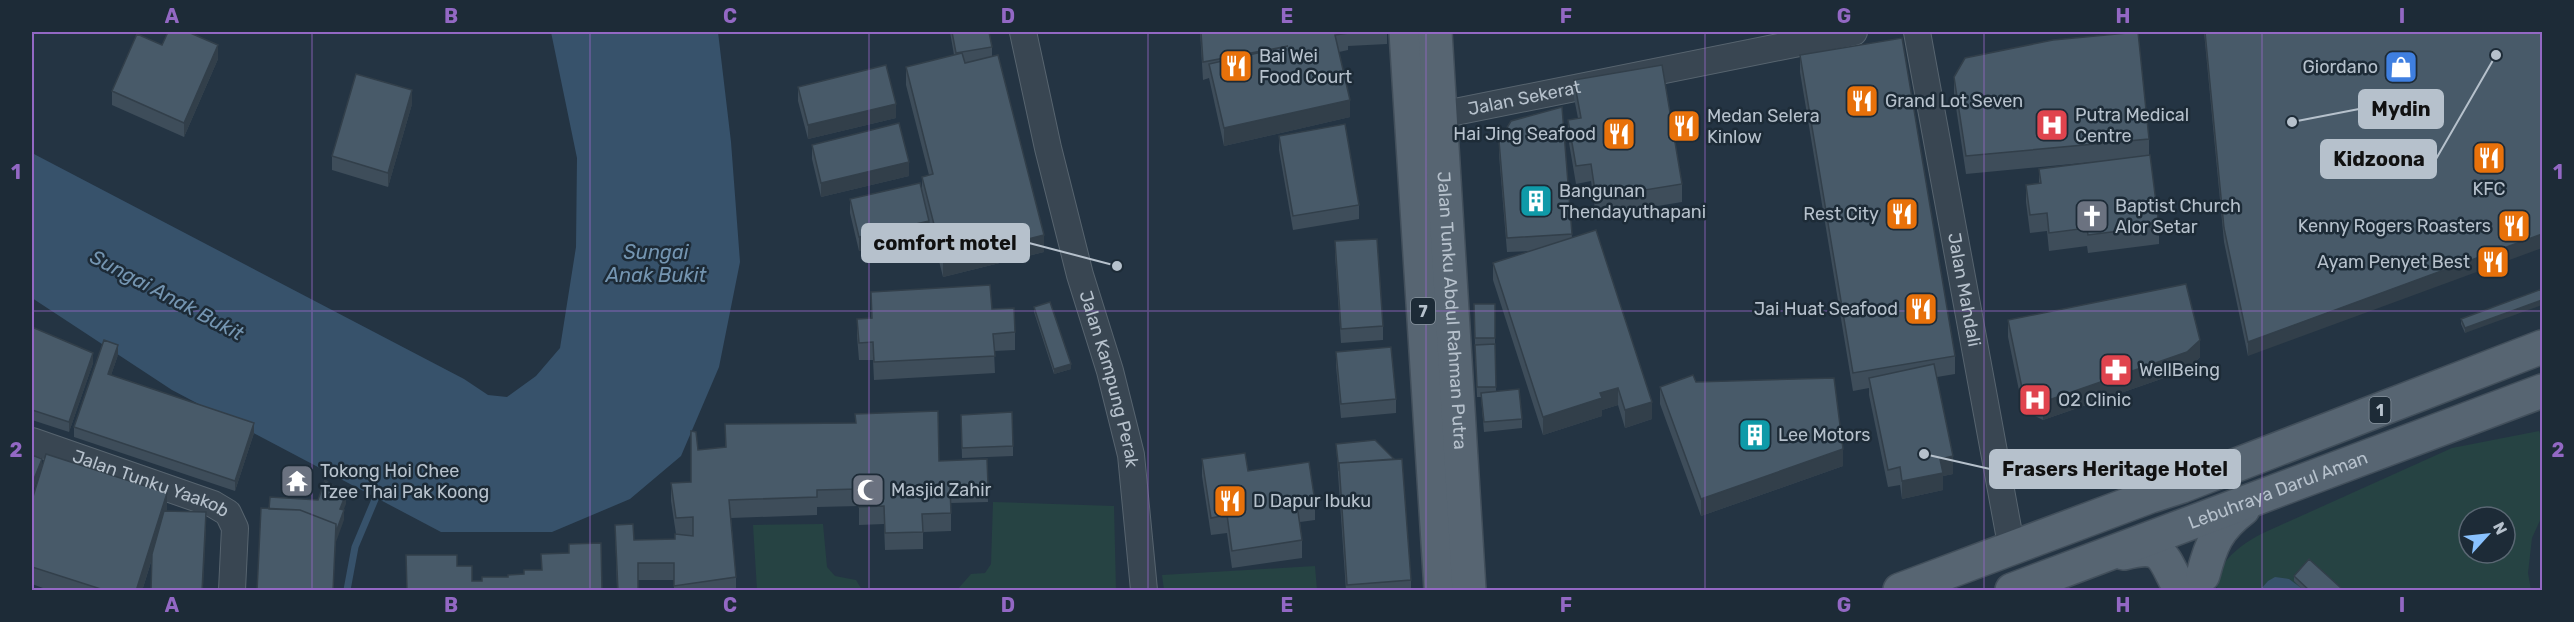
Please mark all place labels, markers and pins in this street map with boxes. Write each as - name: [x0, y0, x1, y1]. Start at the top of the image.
- place label: Bai Wei Food Court: [1259, 45, 1352, 88]
- restaurant icon: Bai Wei Food Court: [1218, 48, 1254, 84]
- shop icon: Giordano: [2383, 49, 2419, 85]
- place label: Giordano: [2303, 56, 2378, 78]
- restaurant icon: Grand Lot Seven: [1844, 83, 1880, 119]
- place label: Grand Lot Seven: [1885, 90, 2023, 112]
- callout: Mydin: [2359, 90, 2443, 128]
- place label: Putra Medical Centre: [2075, 104, 2189, 147]
- place label: Medan Selera Kinlow: [1707, 105, 1820, 148]
- hospital icon: Putra Medical Centre: [2034, 107, 2070, 143]
- restaurant icon: Medan Selera Kinlow: [1666, 108, 1702, 144]
- restaurant icon: Hai Jing Seafood: [1601, 116, 1637, 152]
- place label: Hai Jing Seafood: [1453, 123, 1596, 145]
- callout: Kidzoona: [2321, 140, 2436, 178]
- restaurant icon: KFC: [2471, 140, 2507, 176]
- place label: KFC: [2472, 178, 2506, 200]
- place label: Bangunan Thendayuthapani: [1559, 180, 1706, 223]
- building icon: Bangunan Thendayuthapani: [1518, 183, 1554, 219]
- place label: Baptist Church Alor Setar: [2115, 195, 2241, 238]
- restaurant icon: Rest City: [1884, 196, 1920, 232]
- church icon: Baptist Church Alor Setar: [2074, 198, 2110, 234]
- place label: Rest City: [1803, 203, 1879, 225]
- restaurant icon: Kenny Rogers Roasters: [2496, 208, 2532, 244]
- place label: Kenny Rogers Roasters: [2298, 215, 2491, 237]
- callout: comfort motel: [862, 224, 1029, 262]
- restaurant icon: Ayam Penyet Best: [2475, 244, 2511, 280]
- place label: Ayam Penyet Best: [2317, 251, 2470, 273]
- restaurant icon: Jai Huat Seafood: [1903, 291, 1939, 327]
- place label: Jai Huat Seafood: [1754, 298, 1898, 320]
- pharmacy icon: WellBeing: [2098, 352, 2134, 388]
- place label: WellBeing: [2139, 359, 2220, 381]
- hospital icon: O2 Clinic: [2017, 382, 2053, 418]
- place label: O2 Clinic: [2058, 389, 2131, 411]
- building icon: Lee Motors: [1737, 417, 1773, 453]
- place label: Lee Motors: [1778, 424, 1870, 446]
- callout: Frasers Heritage Hotel: [1990, 450, 2240, 488]
- place label: Tokong Hoi Chee Tzee Thai Pak Koong: [320, 460, 489, 503]
- temple icon: Tokong Hoi Chee Tzee Thai Pak Koong: [279, 463, 315, 499]
- mosque icon: Masjid Zahir: [850, 472, 886, 508]
- place label: Masjid Zahir: [891, 479, 992, 501]
- restaurant icon: D Dapur Ibuku: [1212, 483, 1248, 519]
- place label: D Dapur Ibuku: [1253, 490, 1371, 512]

